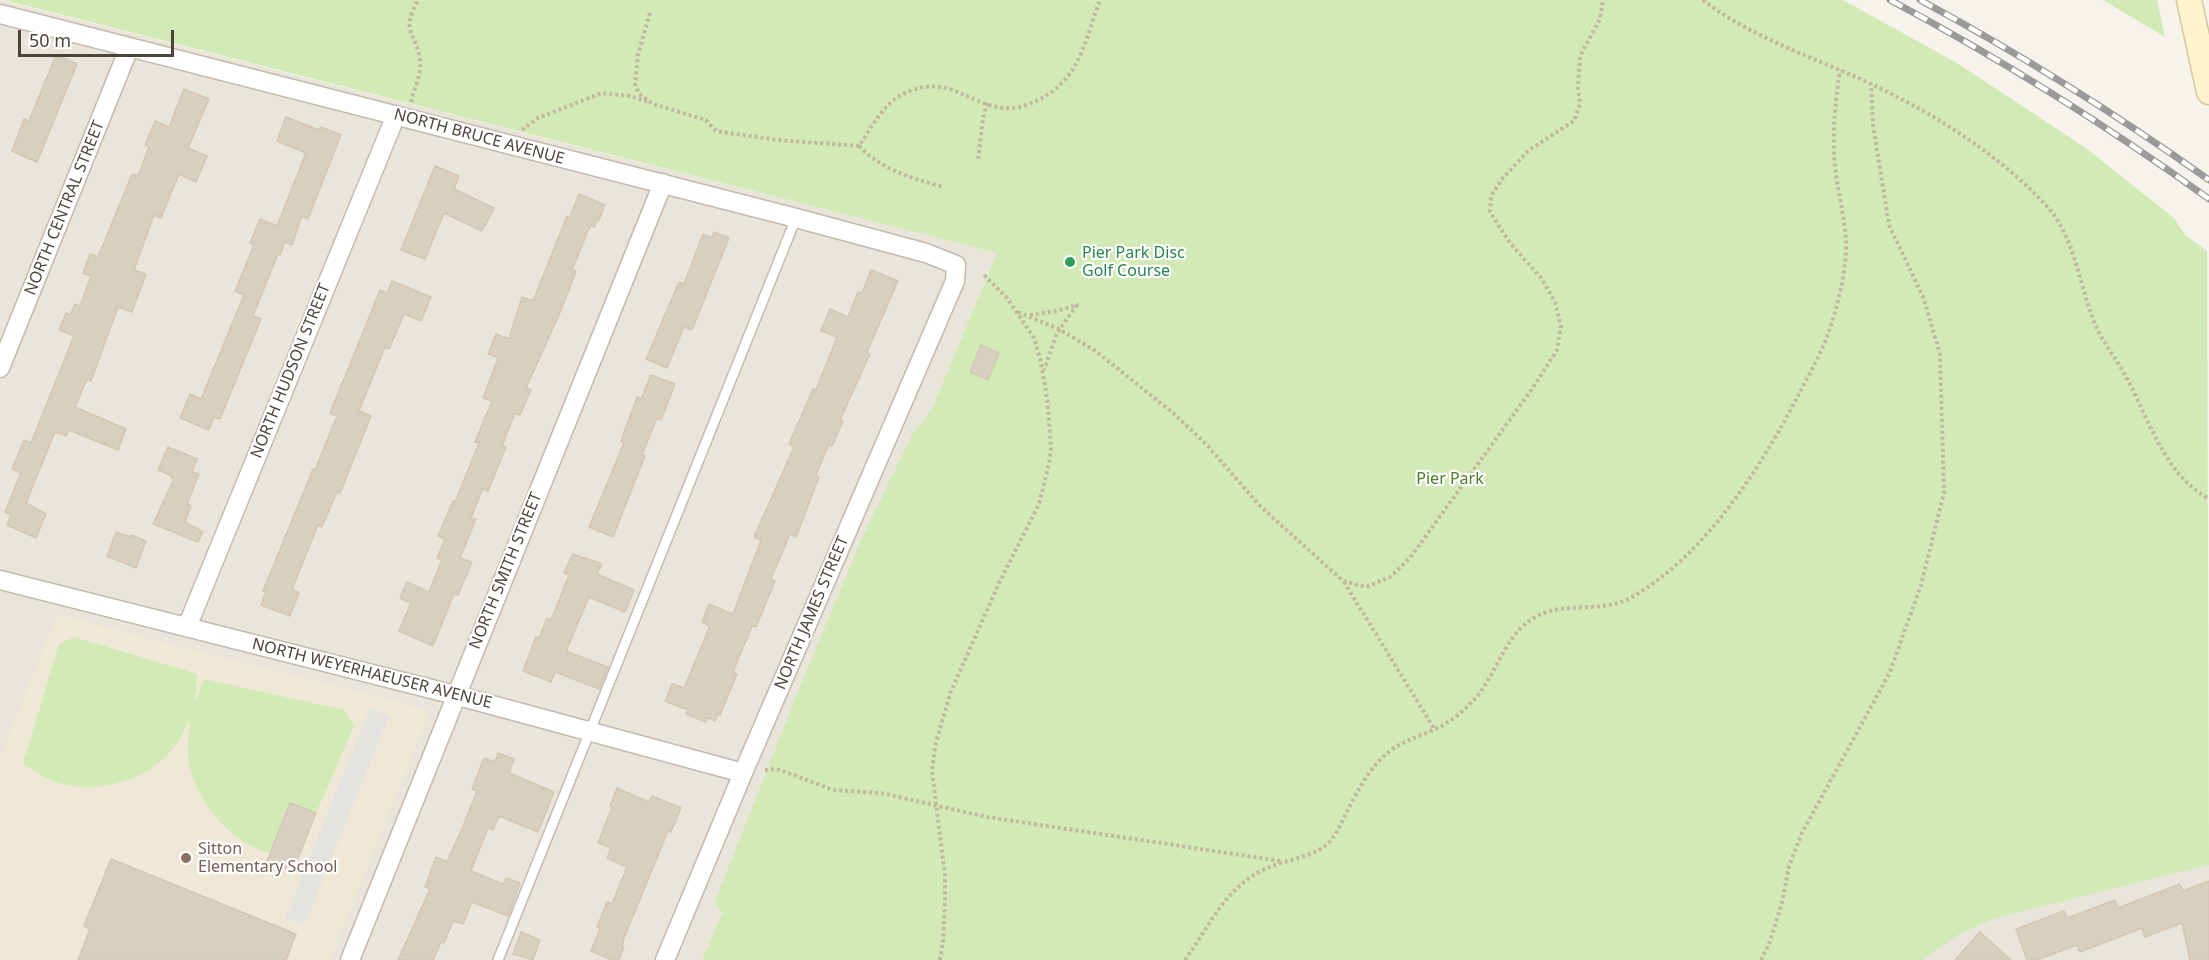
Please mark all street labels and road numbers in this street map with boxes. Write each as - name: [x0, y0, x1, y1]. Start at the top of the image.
- street label: NORTH BRUCE AVENUE: [392, 105, 566, 169]
- street label: NORTH CENTRAL STREET: [21, 118, 109, 298]
- street label: NORTH HUDSON STREET: [247, 281, 335, 461]
- street label: NORTH SMITH STREET: [466, 490, 546, 652]
- street label: NORTH JAMES STREET: [771, 533, 853, 693]
- street label: NORTH WEYERHAEUSER AVENUE: [250, 635, 494, 713]

